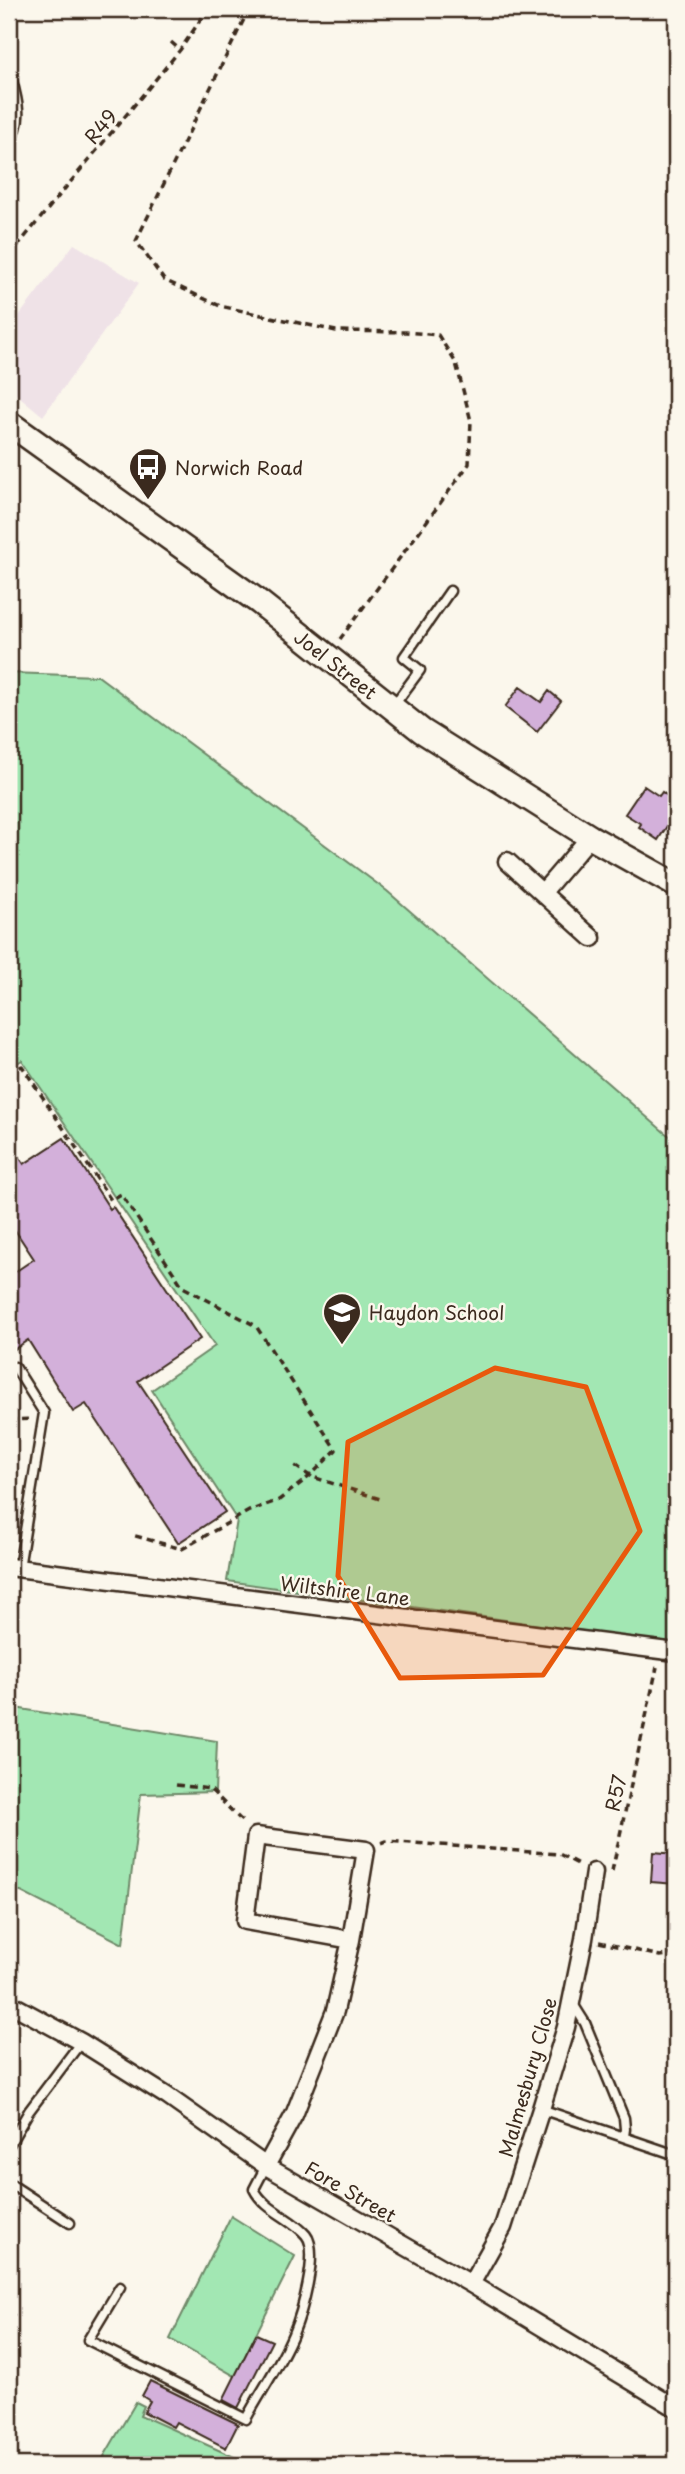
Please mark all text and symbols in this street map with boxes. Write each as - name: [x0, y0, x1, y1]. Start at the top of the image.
- street label: R49: [77, 102, 123, 150]
- bus stop icon: Norwich Road: [127, 446, 169, 501]
- place label: Norwich Road: [175, 453, 303, 481]
- street label: Joel Street: [289, 623, 384, 706]
- school or university icon: Haydon School: [321, 1291, 363, 1346]
- place label: Haydon School: [369, 1298, 505, 1326]
- street label: Wiltshire Lane: [278, 1568, 412, 1612]
- street label: R57: [597, 1772, 633, 1814]
- street label: Malmesbury Close: [491, 1994, 563, 2160]
- street label: Fore Street: [300, 2153, 402, 2229]

